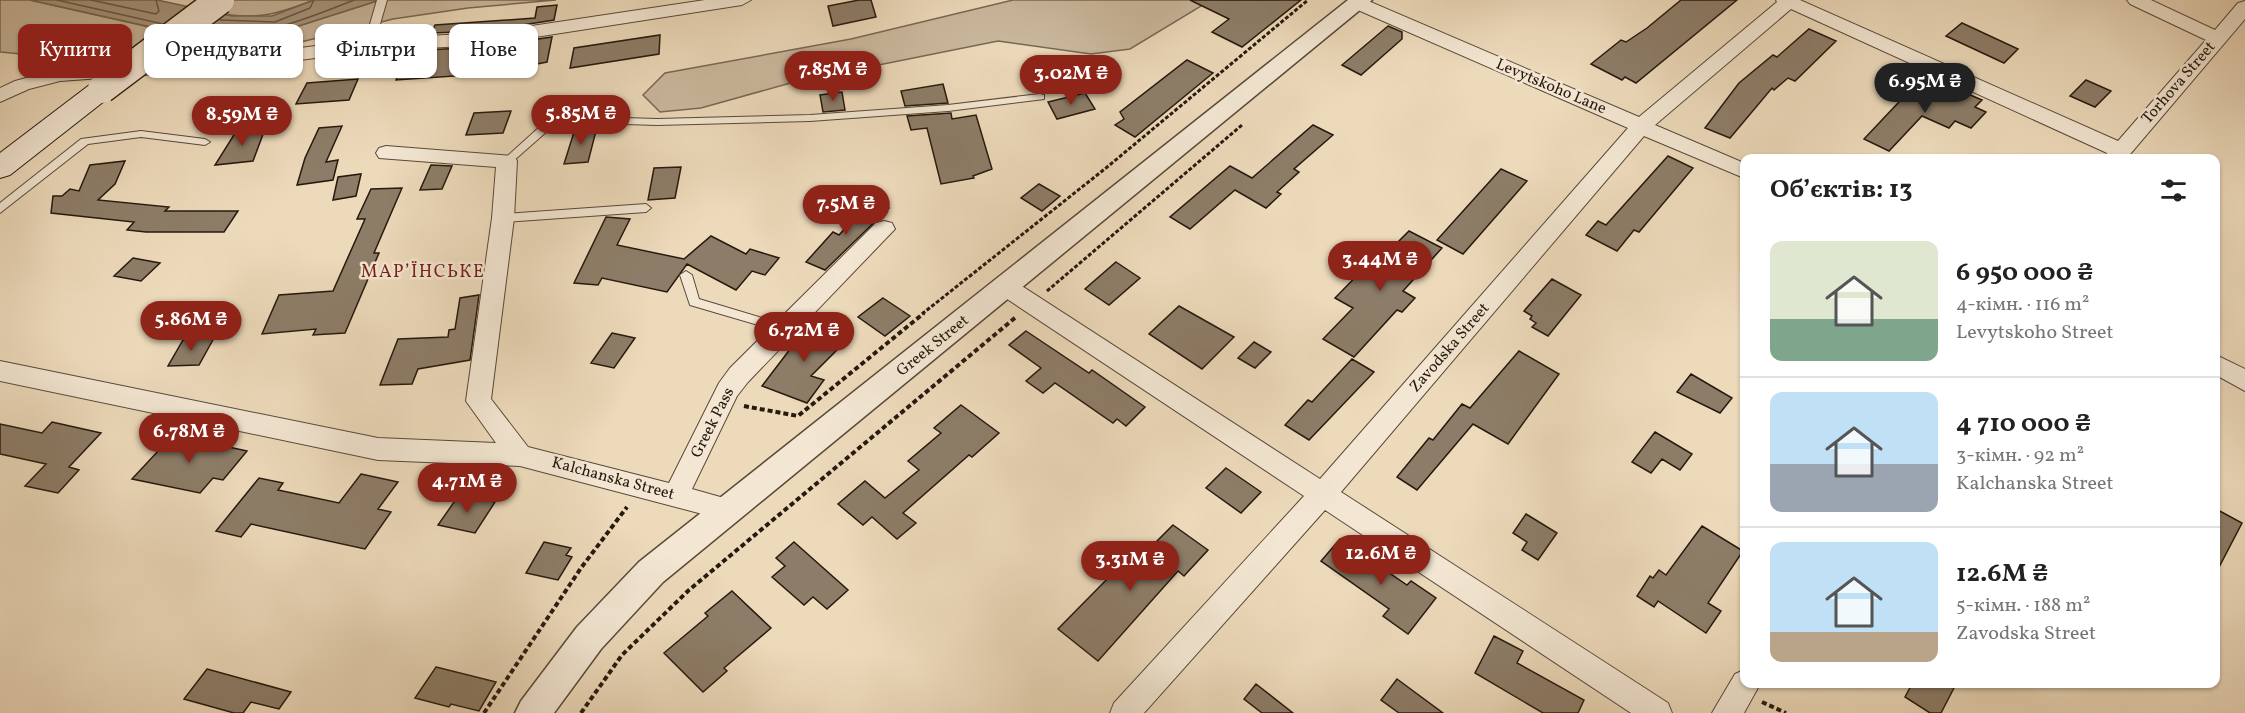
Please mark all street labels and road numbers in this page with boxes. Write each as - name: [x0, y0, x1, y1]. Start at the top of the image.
- street label: Torhova Street: [2137, 37, 2221, 129]
- street label: Levytskoho Lane: [1492, 54, 1610, 120]
- street label: Zavodska Street: [1405, 298, 1495, 398]
- street label: Greek Street: [892, 310, 974, 382]
- street label: Greek Pass: [686, 384, 740, 462]
- street label: Kalchanska Street: [549, 452, 677, 506]

